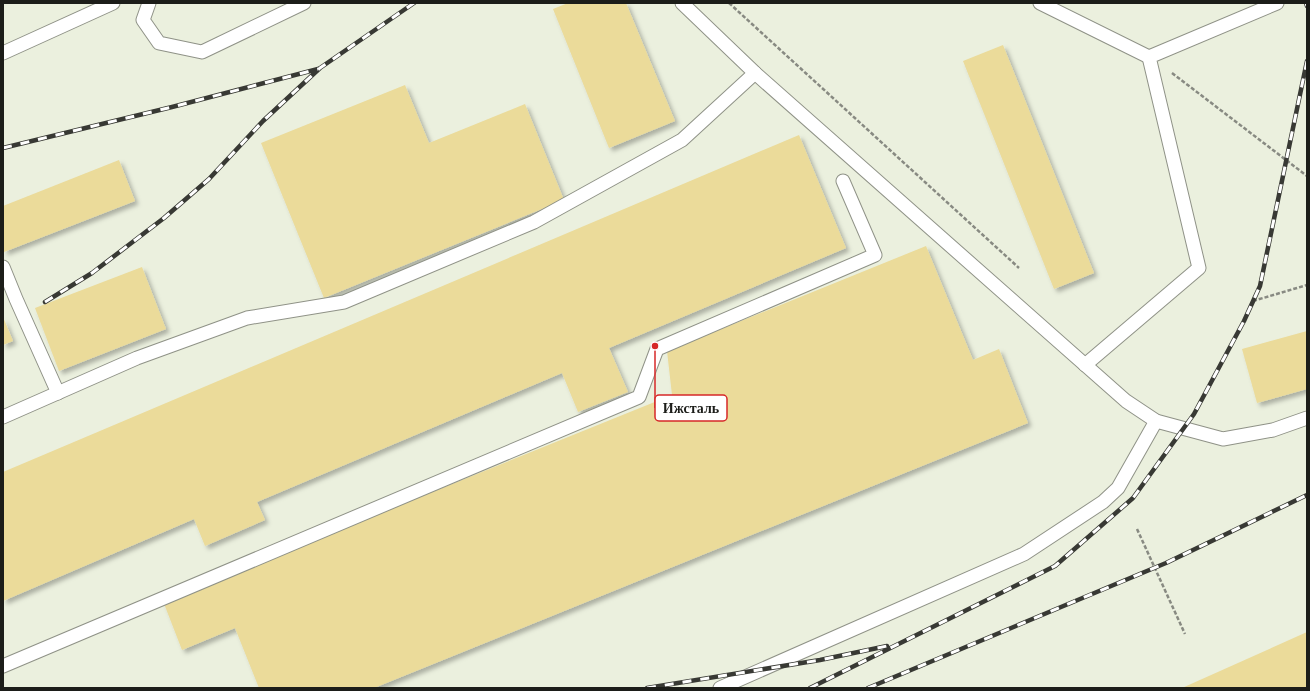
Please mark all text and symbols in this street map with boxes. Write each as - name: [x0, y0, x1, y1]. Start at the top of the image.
- callout: Ижсталь: [655, 395, 727, 421]
- text: Ижсталь: [663, 401, 720, 416]

